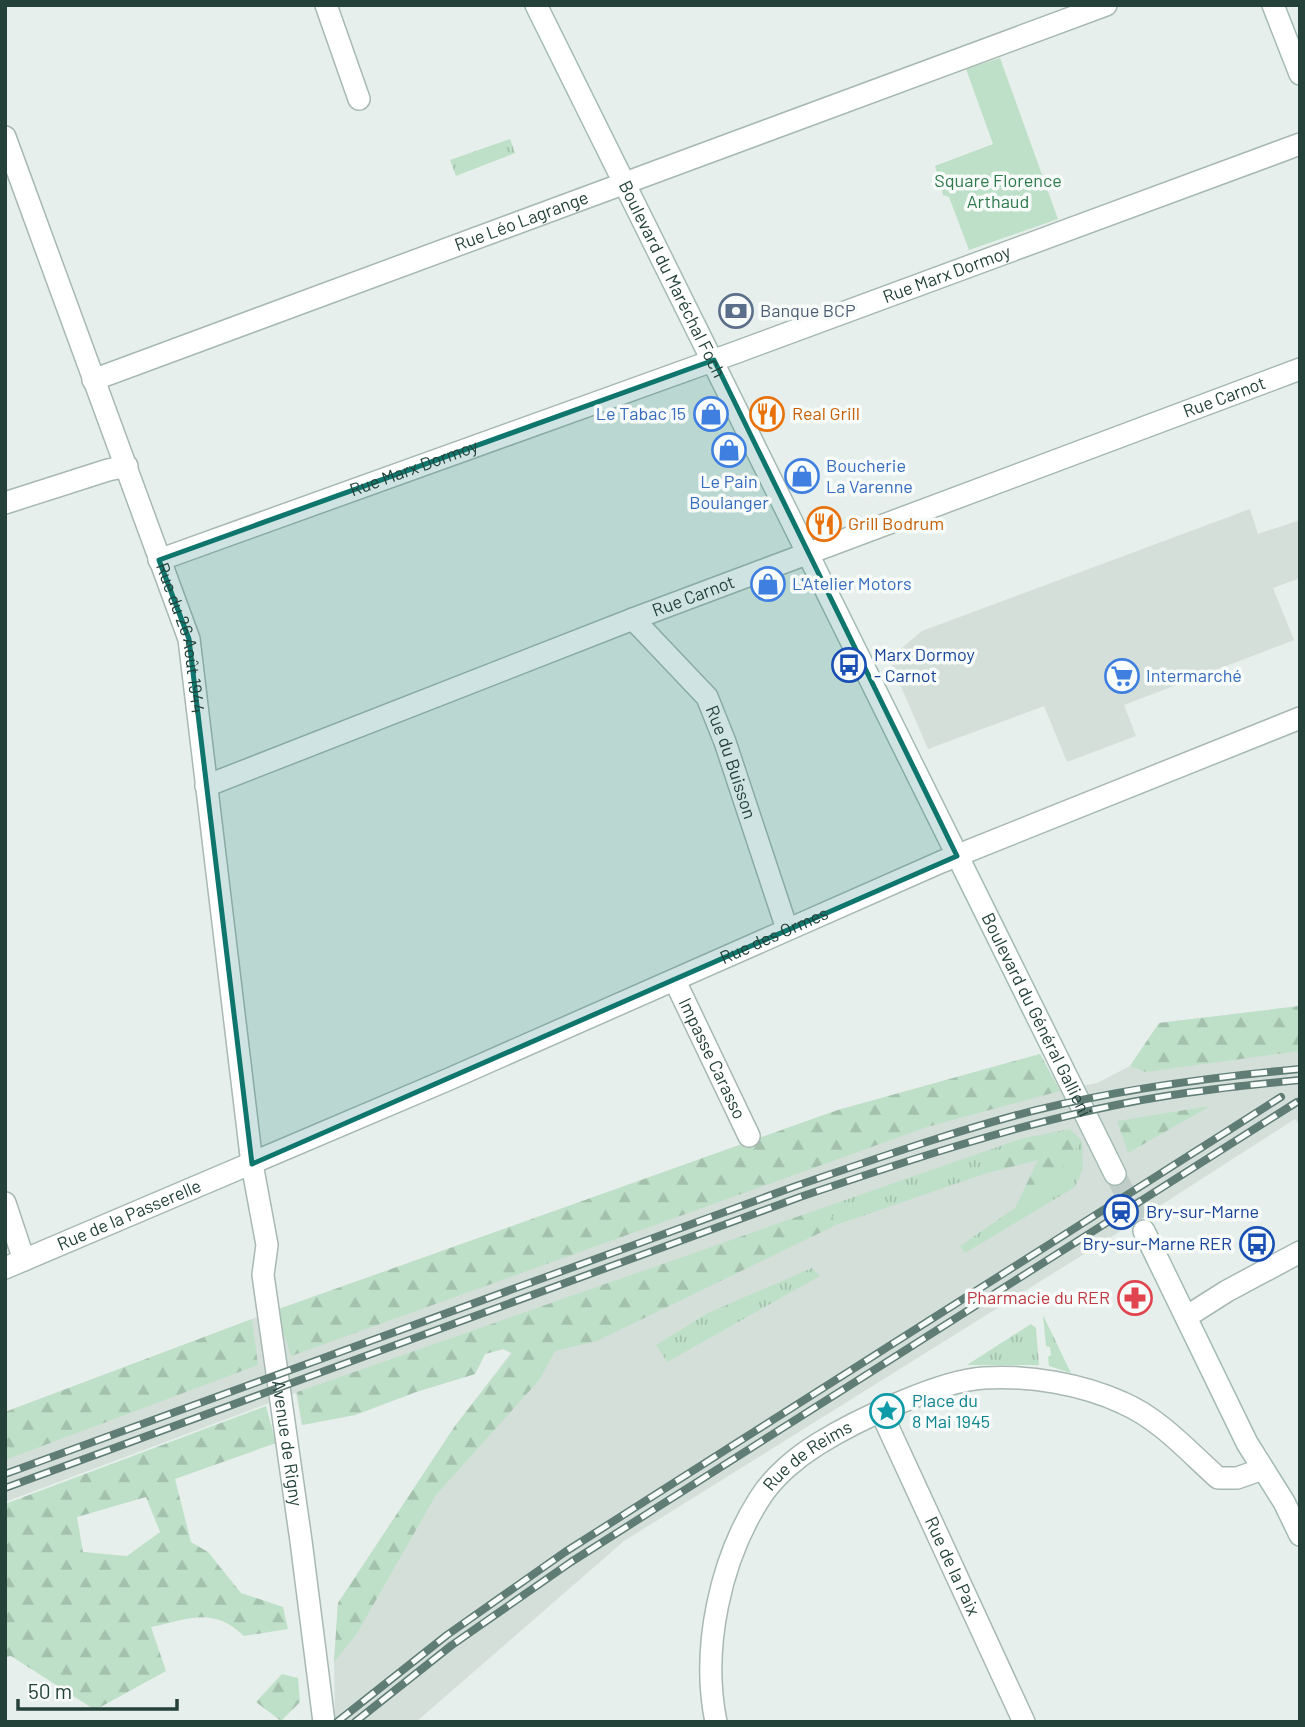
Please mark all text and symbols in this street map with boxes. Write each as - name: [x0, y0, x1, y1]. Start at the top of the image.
- park label: Square Florence Arthaud: [934, 169, 1062, 212]
- street label: Boulevard du Maréchal Foch: [615, 176, 731, 381]
- street label: Rue Léo Lagrange: [451, 186, 591, 255]
- street label: Rue Marx Dormoy: [879, 240, 1014, 307]
- bank icon: Banque BCP: [717, 292, 755, 330]
- place label: Banque BCP: [760, 299, 856, 321]
- street label: Rue Carnot: [1180, 371, 1268, 422]
- shop icon: Le Tabac 15: [692, 395, 730, 433]
- restaurant icon: Real Grill: [748, 395, 786, 433]
- place label: Le Tabac 15: [596, 402, 686, 424]
- place label: Real Grill: [792, 402, 860, 424]
- shop icon: Le Pain Boulanger: [710, 431, 748, 469]
- street label: Rue Marx Dormoy: [347, 434, 481, 500]
- place label: Boucherie La Varenne: [826, 454, 913, 497]
- shop icon: Boucherie La Varenne: [783, 457, 821, 495]
- place label: Le Pain Boulanger: [689, 470, 769, 513]
- restaurant icon: Grill Bodrum: [805, 505, 843, 543]
- place label: Grill Bodrum: [848, 512, 944, 534]
- street label: Rue du 26 Août 1944: [152, 559, 210, 715]
- shop icon: L'Atelier Motors: [749, 565, 787, 603]
- street label: Rue Carnot: [649, 570, 737, 621]
- place label: L'Atelier Motors: [792, 572, 912, 594]
- place label: Marx Dormoy - Carnot: [874, 643, 975, 686]
- bus stop icon: Marx Dormoy - Carnot: [830, 646, 868, 684]
- supermarket icon: Intermarché: [1103, 657, 1141, 695]
- place label: Intermarché: [1146, 664, 1242, 686]
- street label: Rue du Buisson: [701, 702, 762, 822]
- street label: Rue des Ormes: [716, 901, 831, 968]
- street label: Boulevard du Général Gallieni: [977, 909, 1097, 1120]
- street label: Impasse Carasso: [675, 994, 751, 1122]
- street label: Rue de la Passerelle: [54, 1174, 204, 1255]
- station icon: Bry-sur-Marne: [1102, 1193, 1140, 1231]
- place label: Bry-sur-Marne: [1146, 1200, 1259, 1222]
- bus stop icon: Bry-sur-Marne RER: [1238, 1225, 1276, 1263]
- place label: Bry-sur-Marne RER: [1082, 1232, 1232, 1254]
- pharmacy icon: Pharmacie du RER: [1116, 1279, 1154, 1317]
- place label: Pharmacie du RER: [967, 1286, 1110, 1308]
- street label: Avenue de Rigny: [268, 1379, 308, 1508]
- place label: Place du 8 Mai 1945: [912, 1389, 990, 1432]
- place icon: Place du 8 Mai 1945: [868, 1392, 906, 1430]
- street label: Rue de Reims: [757, 1415, 855, 1495]
- street label: Rue de la Paix: [921, 1513, 986, 1619]
- scale bar: [18, 1668, 177, 1712]
- text: 50 m: [28, 1678, 72, 1703]

